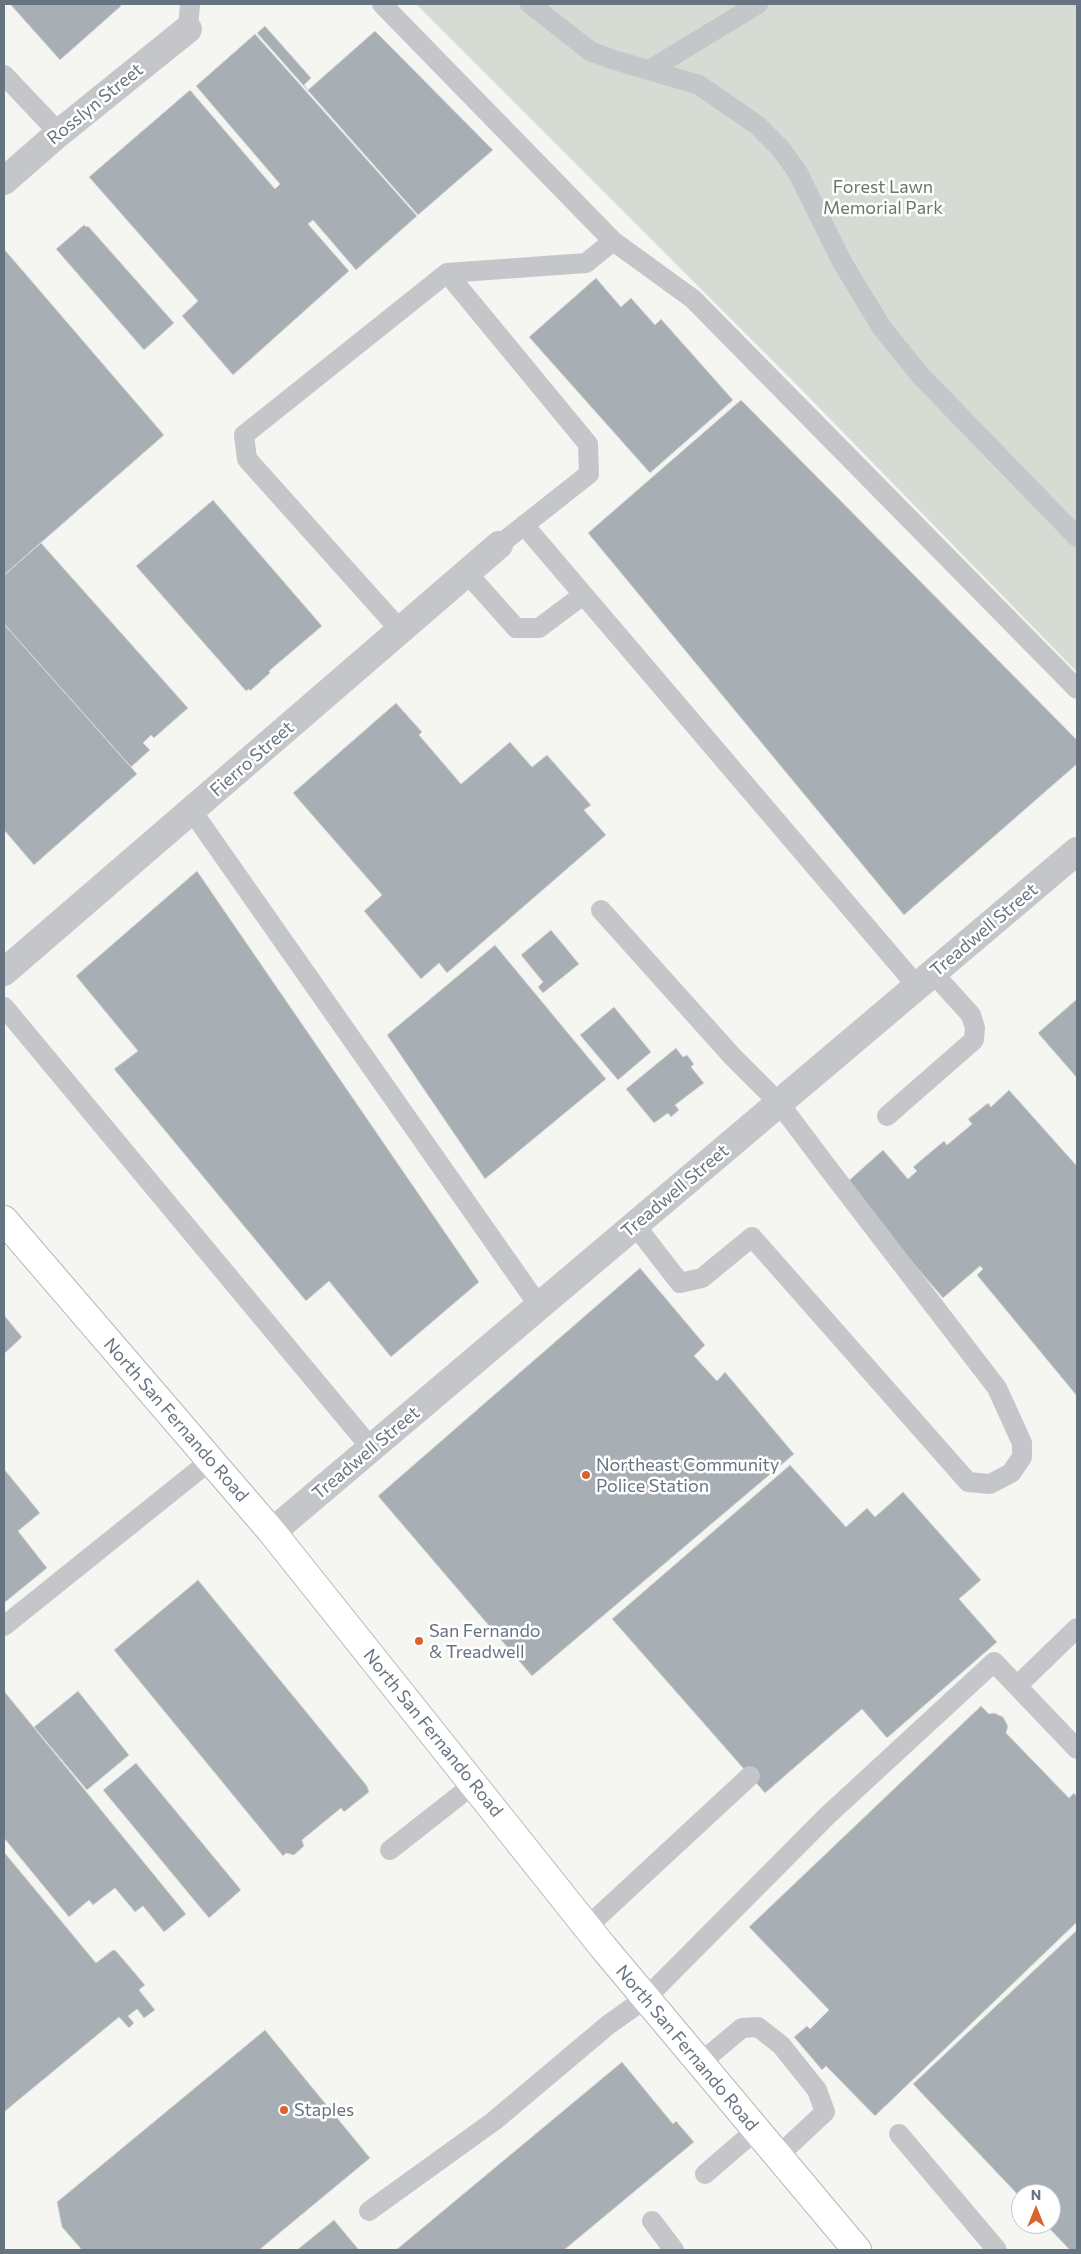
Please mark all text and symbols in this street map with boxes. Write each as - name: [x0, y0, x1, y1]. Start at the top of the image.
- street label: Rosslyn Street: [43, 59, 147, 149]
- park label: Forest Lawn Memorial Park: [823, 176, 943, 218]
- street label: Fierro Street: [206, 717, 298, 801]
- street label: Treadwell Street: [926, 879, 1042, 981]
- street label: Treadwell Street: [617, 1140, 733, 1242]
- street label: North San Fernando Road: [99, 1334, 253, 1506]
- street label: Treadwell Street: [308, 1402, 424, 1504]
- place label: Northeast Community Police Station: [596, 1454, 779, 1496]
- marker: Northeast Community Police Station: [580, 1469, 592, 1481]
- place label: San Fernando & Treadwell: [429, 1620, 541, 1662]
- marker: San Fernando & Treadwell: [413, 1635, 425, 1647]
- street label: North San Fernando Road: [359, 1645, 507, 1821]
- street label: North San Fernando Road: [611, 1961, 763, 2135]
- place label: Staples: [294, 2099, 354, 2121]
- marker: Staples: [278, 2104, 290, 2116]
- north arrow: [1011, 2184, 1061, 2234]
- text: N: [1031, 2186, 1041, 2203]

